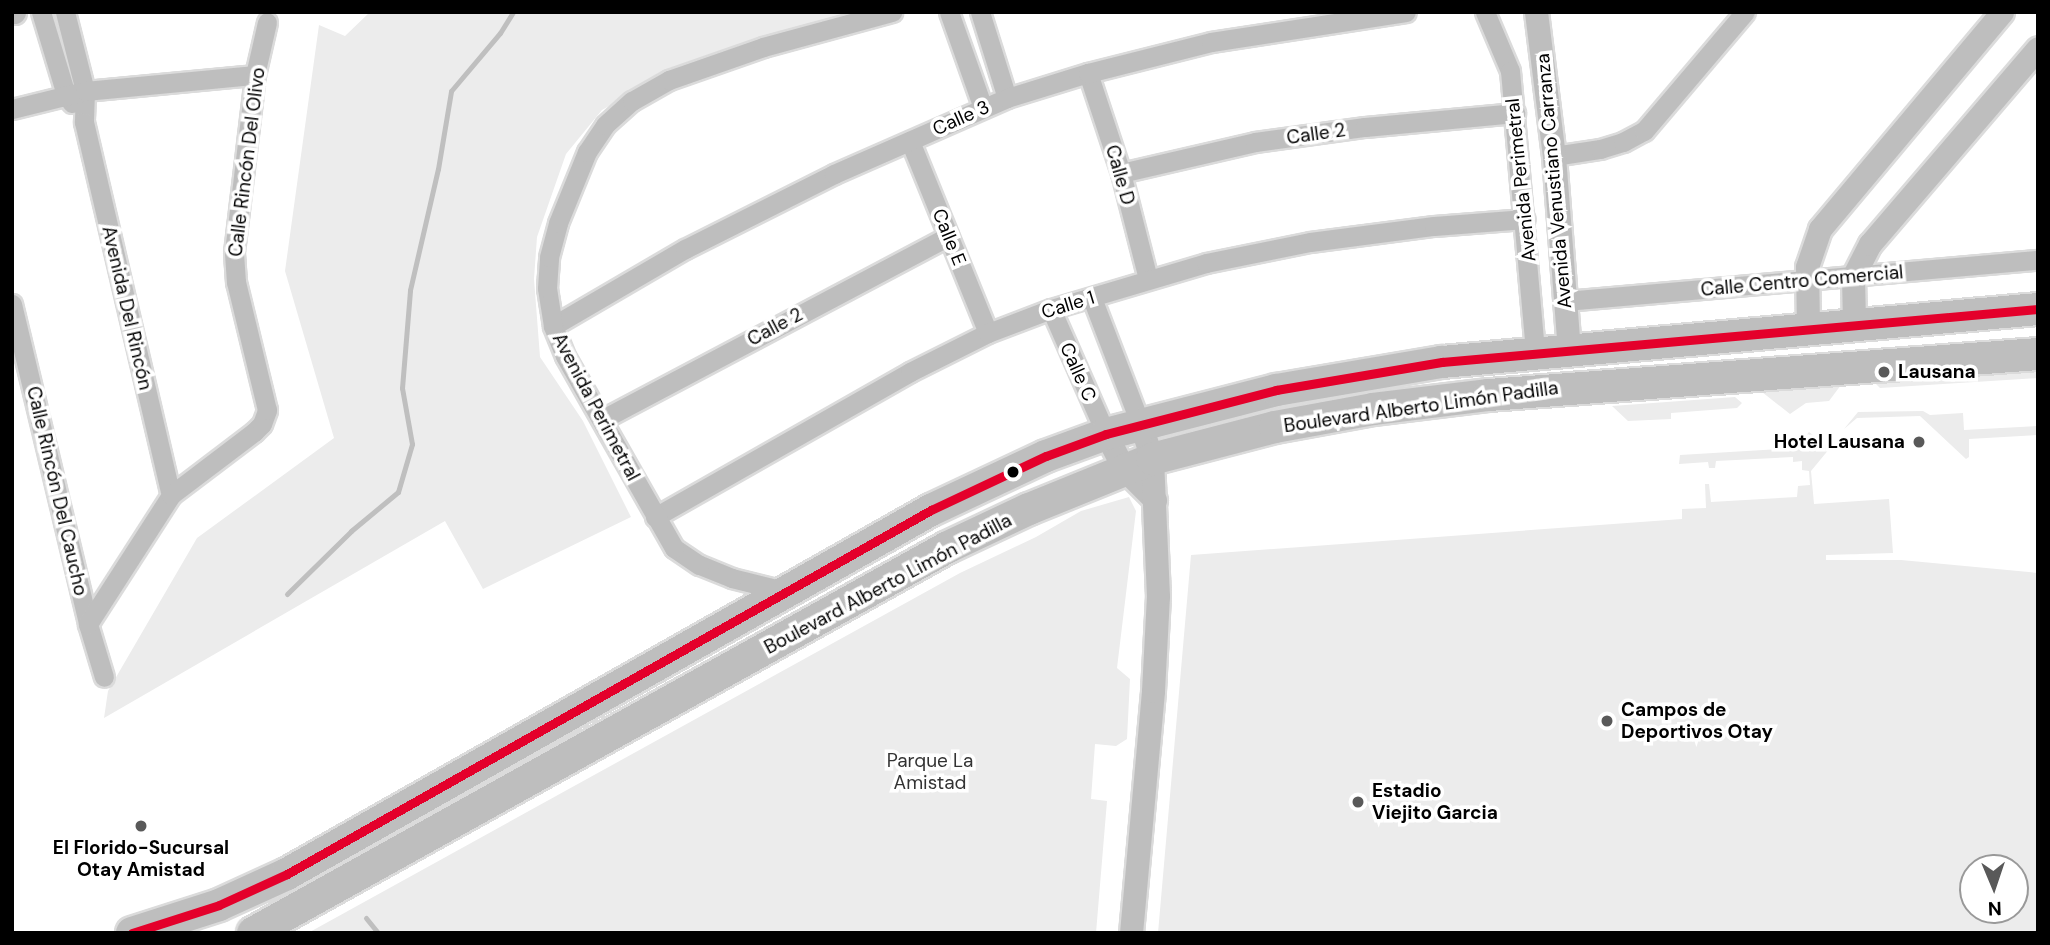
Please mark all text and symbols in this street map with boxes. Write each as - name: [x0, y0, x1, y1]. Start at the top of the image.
- street label: Avenida Venustiano Carranza: [1531, 53, 1577, 309]
- street label: Calle Rincón Del Olivo: [224, 66, 270, 258]
- street label: Calle 3: [929, 95, 993, 141]
- street label: Avenida Perimetral: [1501, 97, 1541, 263]
- street label: Calle 2: [1285, 119, 1347, 149]
- street label: Calle D: [1101, 142, 1139, 208]
- street label: Calle E: [927, 205, 971, 269]
- street label: Avenida Del Rincón: [97, 224, 157, 392]
- street label: Calle Centro Comercial: [1700, 261, 1904, 301]
- street label: Calle 1: [1039, 286, 1097, 324]
- street label: Calle 2: [744, 303, 806, 351]
- street label: Avenida Perimetral: [547, 329, 645, 485]
- street label: Calle C: [1055, 339, 1101, 405]
- place label: Lausana: [1898, 361, 1976, 383]
- marker: Lausana: [1876, 364, 1892, 380]
- street label: Boulevard Alberto Limón Padilla: [1282, 376, 1560, 438]
- street label: Calle Rincón Del Caucho: [22, 384, 92, 598]
- place label: Hotel Lausana: [1774, 431, 1905, 453]
- marker: Hotel Lausana: [1911, 434, 1927, 450]
- unlabelled marker: [1006, 465, 1020, 479]
- street label: Boulevard Alberto Limón Padilla: [760, 509, 1016, 659]
- place label: Campos de Deportivos Otay: [1621, 699, 1773, 743]
- marker: Campos de Deportivos Otay: [1599, 713, 1615, 729]
- park label: Parque La Amistad: [887, 750, 973, 794]
- place label: Estadio Viejito Garcia: [1372, 780, 1498, 824]
- marker: Estadio Viejito Garcia: [1350, 794, 1366, 810]
- marker: El Florido-Sucursal Otay Amistad: [133, 818, 149, 834]
- place label: El Florido-Sucursal Otay Amistad: [53, 837, 229, 881]
- north arrow: [1959, 854, 2029, 924]
- text: N: [1987, 896, 2002, 921]

